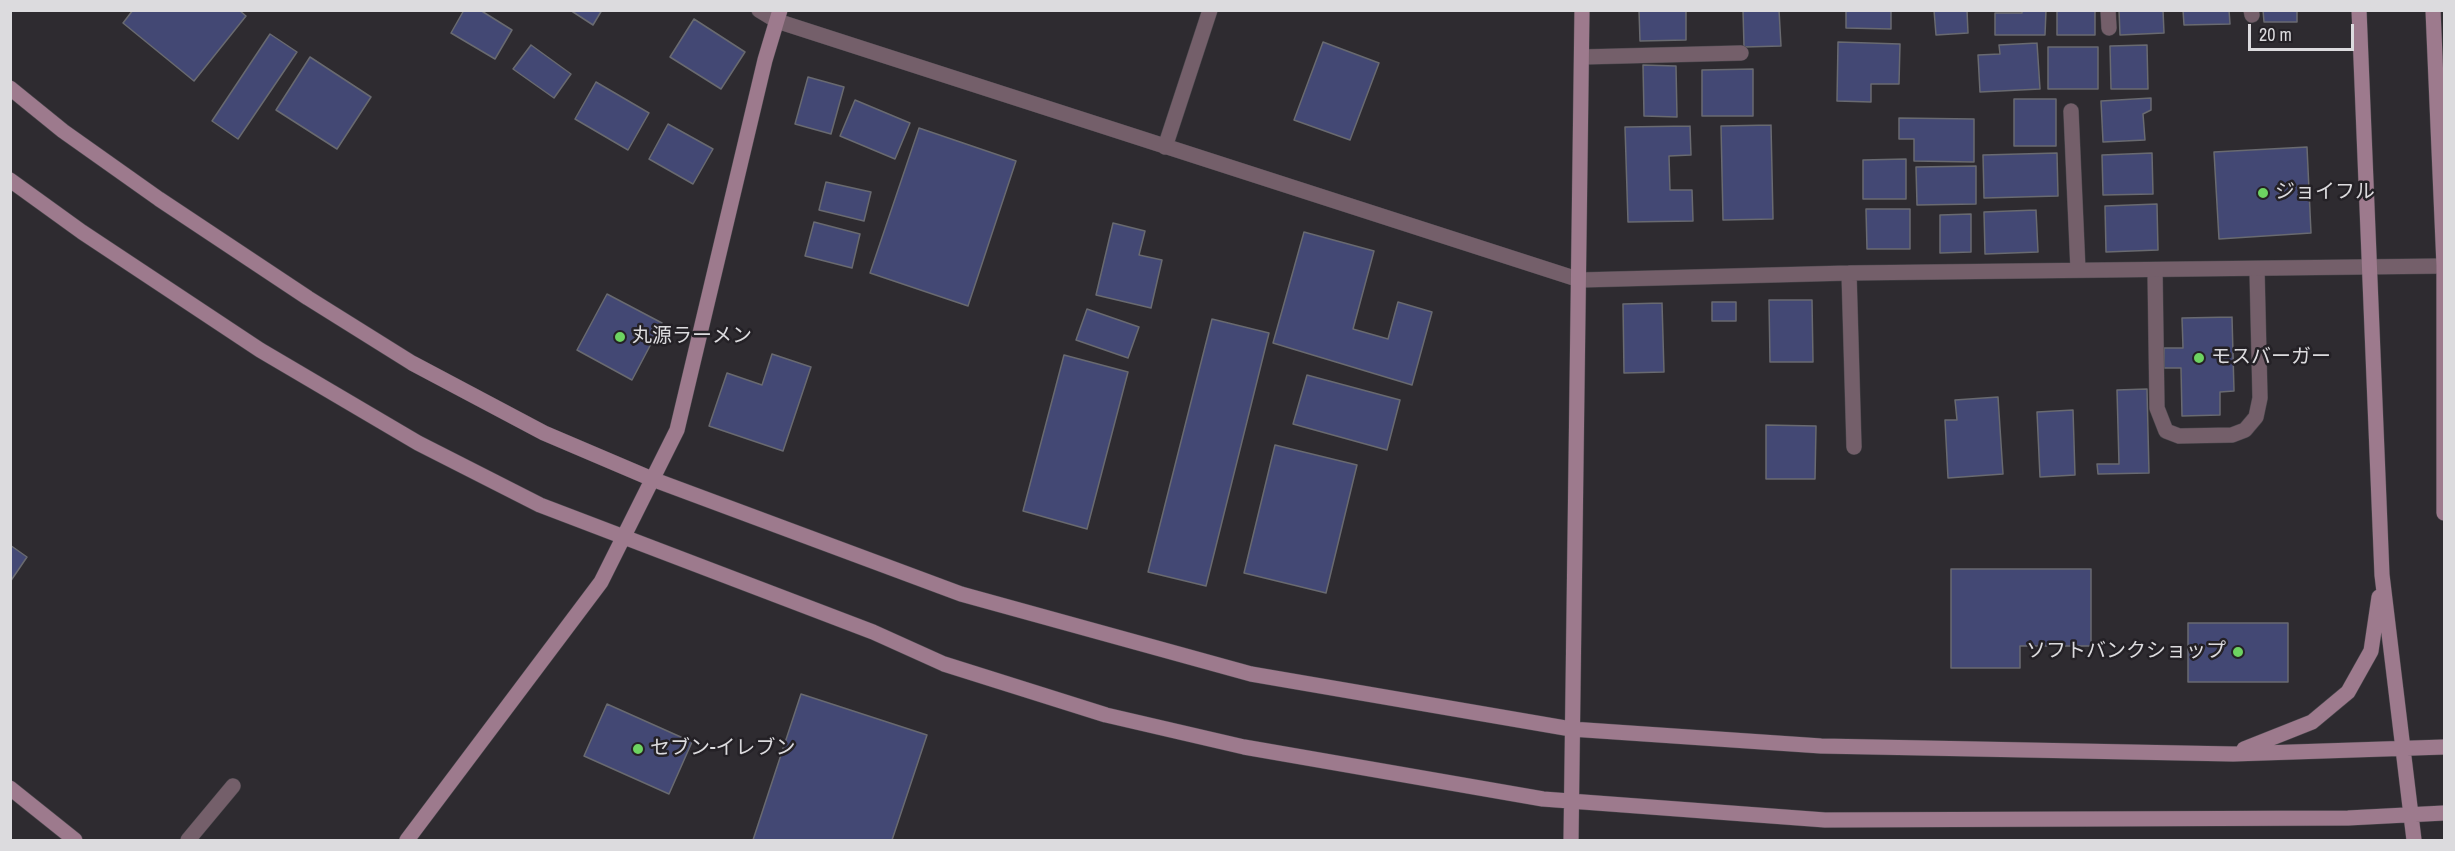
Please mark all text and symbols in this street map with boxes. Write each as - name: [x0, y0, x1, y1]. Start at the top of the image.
- scale bar: [2251, 12, 2358, 50]
- text: 20 m: [2259, 22, 2292, 47]
- place label: ジョイフル: [2275, 181, 2375, 205]
- marker: ジョイフル: [2256, 186, 2270, 200]
- place label: 丸源ラーメン: [632, 325, 752, 349]
- marker: 丸源ラーメン: [613, 330, 627, 344]
- place label: モスバーガー: [2211, 346, 2331, 370]
- marker: モスバーガー: [2192, 351, 2206, 365]
- place label: ソフトバンクショップ: [2026, 640, 2226, 664]
- marker: ソフトバンクショップ: [2231, 645, 2245, 659]
- place label: セブン-イレブン: [650, 737, 795, 761]
- marker: セブン-イレブン: [631, 742, 645, 756]

